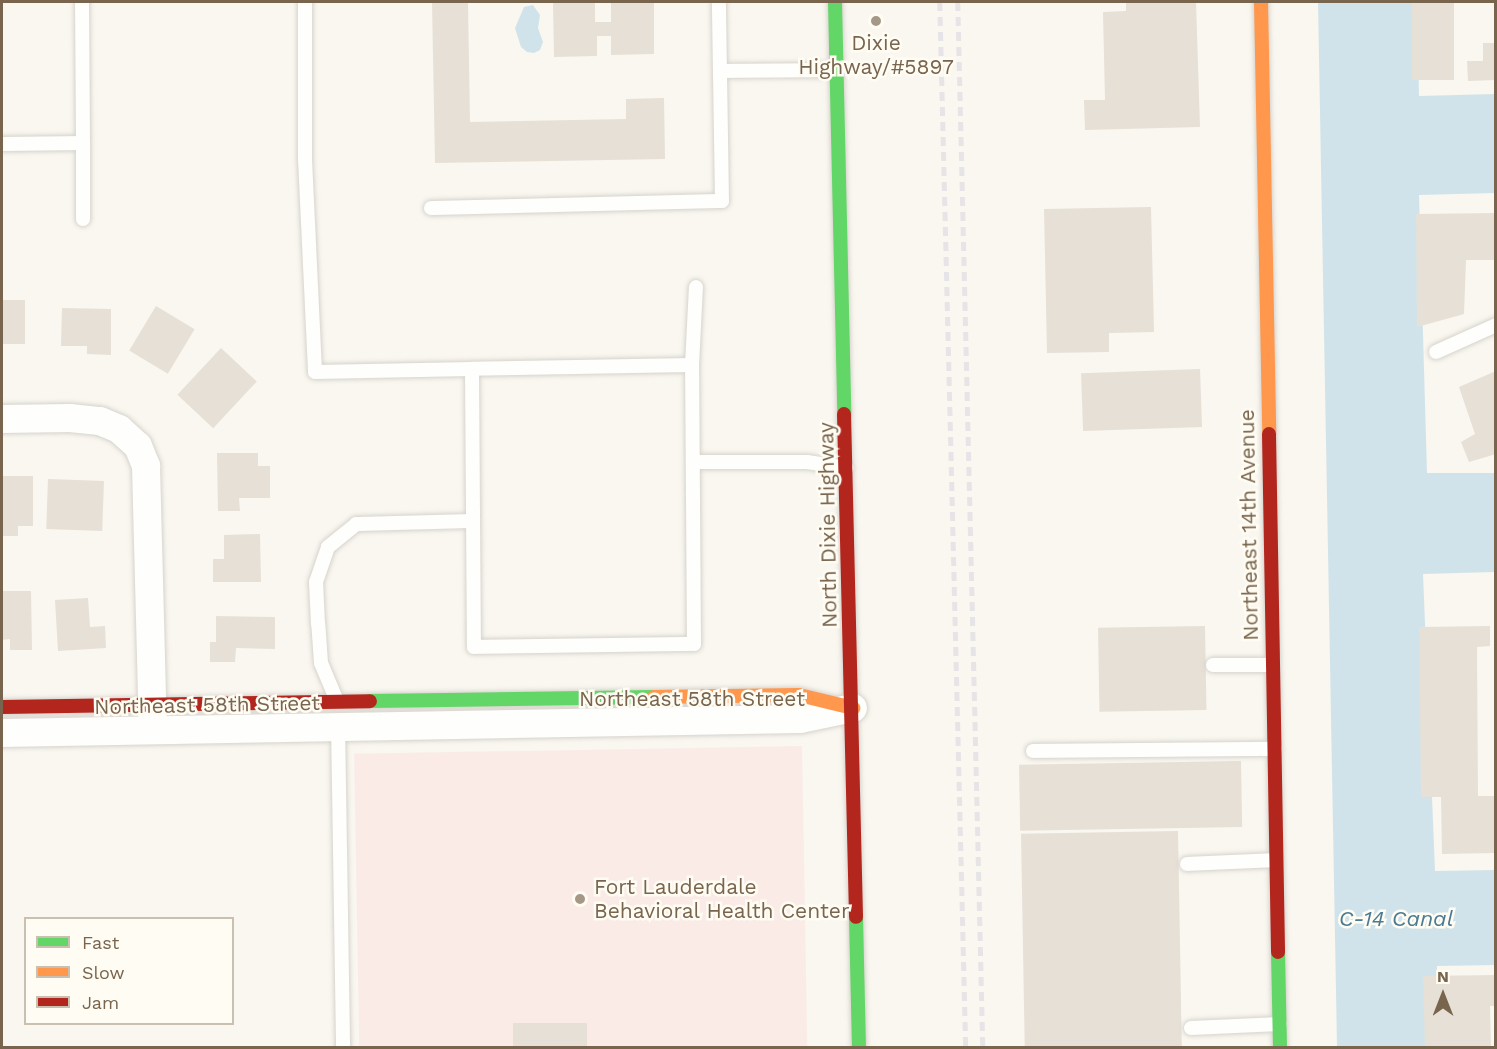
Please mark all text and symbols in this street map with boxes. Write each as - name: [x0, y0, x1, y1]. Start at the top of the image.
- marker: Dixie Highway/#5897: [869, 14, 883, 28]
- place label: Dixie Highway/#5897: [798, 30, 954, 80]
- street label: Northeast 14th Avenue: [1234, 408, 1264, 642]
- street label: North Dixie Highway: [814, 422, 842, 628]
- street label: Northeast 58th Street: [579, 686, 805, 712]
- street label: Northeast 58th Street: [94, 690, 320, 720]
- place label: Fort Lauderdale Behavioral Health Center: [594, 874, 850, 924]
- marker: Fort Lauderdale Behavioral Health Center: [571, 890, 589, 908]
- water label: C-14 Canal: [1339, 906, 1453, 932]
- legend: [24, 917, 234, 1025]
- text: Fast: [82, 932, 119, 953]
- text: Slow: [82, 962, 125, 983]
- north arrow: [1413, 965, 1473, 1025]
- text: N: [1437, 967, 1449, 986]
- text: Jam: [82, 992, 119, 1013]

